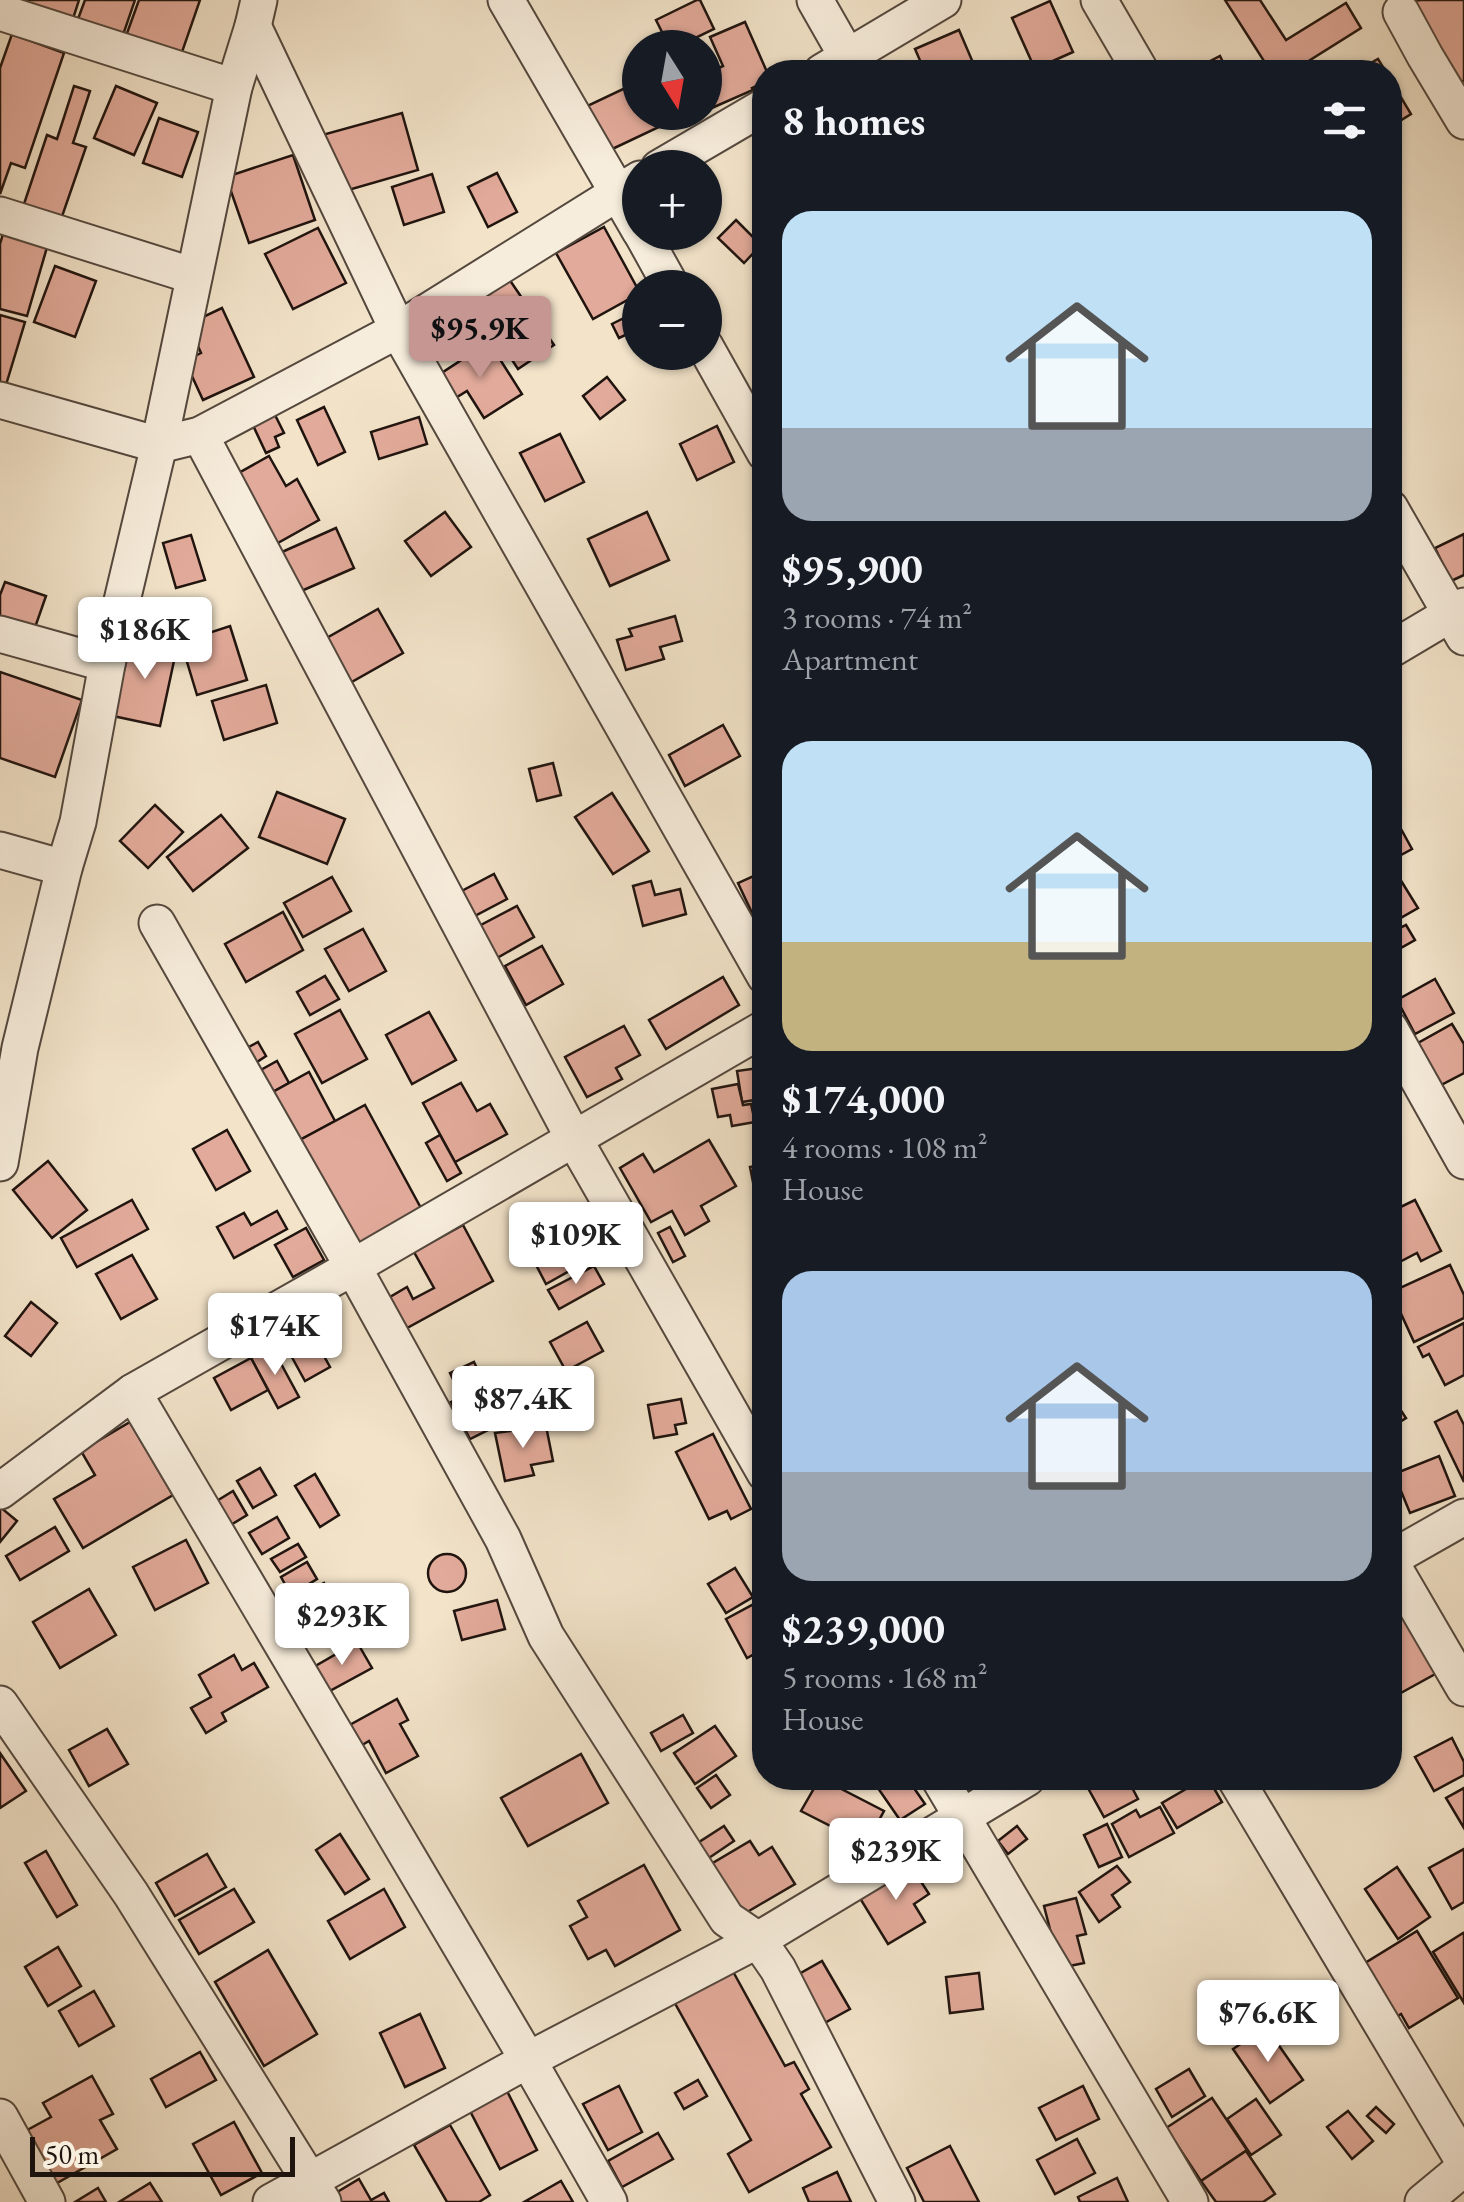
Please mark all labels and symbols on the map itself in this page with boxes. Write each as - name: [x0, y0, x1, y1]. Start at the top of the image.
- north arrow: [622, 30, 722, 130]
- pin: $95.9K: [399, 296, 561, 381]
- pin: $186K: [75, 597, 215, 682]
- pin: $109K: [506, 1202, 646, 1287]
- pin: $174K: [205, 1293, 345, 1378]
- pin: $87.4K: [442, 1366, 604, 1451]
- pin: $293K: [272, 1583, 412, 1668]
- pin: $239K: [826, 1818, 966, 1903]
- pin: $76.6K: [1187, 1980, 1349, 2065]
- scale bar: [30, 2132, 295, 2176]

